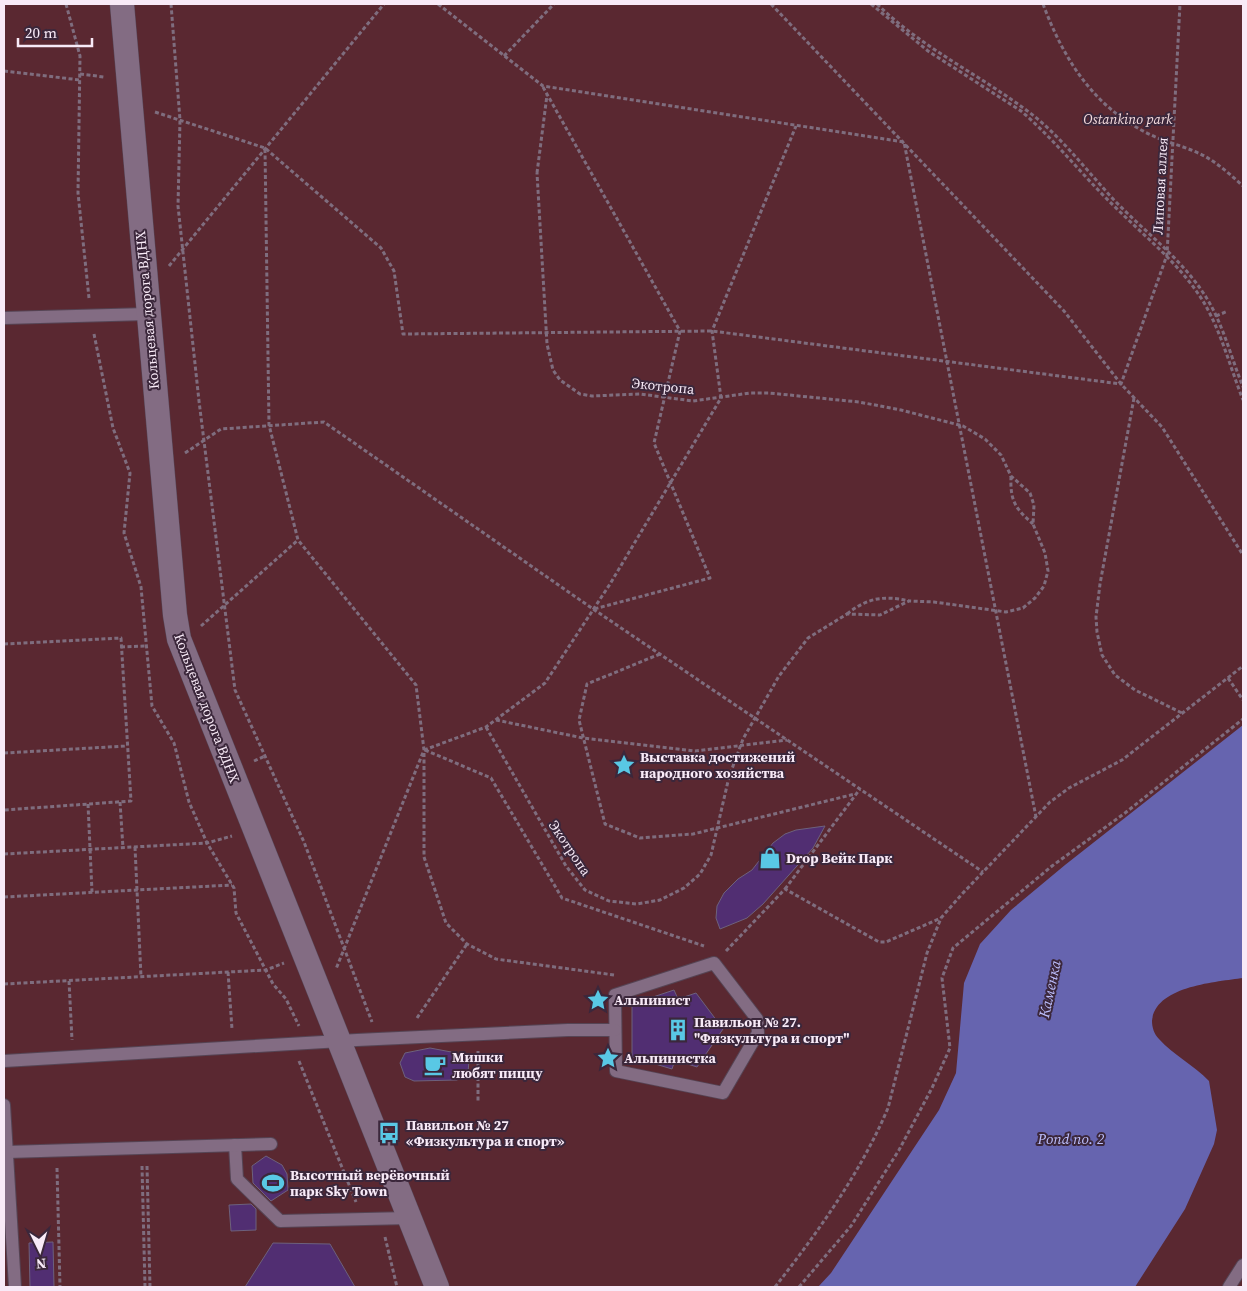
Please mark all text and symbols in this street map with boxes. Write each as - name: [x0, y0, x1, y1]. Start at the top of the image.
- scale bar: [18, 15, 91, 47]
- text: 20 m: [25, 22, 57, 43]
- park label: Ostankino park: [1083, 109, 1173, 129]
- street label: Липовая аллея: [1147, 137, 1173, 235]
- street label: Кольцевая дорога ВДНХ: [130, 230, 164, 390]
- street label: Экотропа: [631, 373, 696, 399]
- street label: Кольцевая дорога ВДНХ: [169, 630, 245, 786]
- place label: Выставка достижений народного хозяйства: [640, 747, 795, 783]
- place icon: Выставка достижений народного хозяйства: [611, 752, 637, 778]
- street label: Экотропа: [544, 816, 596, 880]
- shop icon: Drop Вейк Парк: [757, 845, 783, 871]
- place label: Drop Вейк Парк: [786, 848, 893, 868]
- water label: Каменка: [1033, 958, 1066, 1021]
- place icon: Альпинист: [585, 987, 611, 1013]
- place label: Альпинист: [614, 990, 691, 1010]
- place label: Павильон № 27. "Физкультура и спорт": [694, 1012, 849, 1048]
- building icon: Павильон № 27. "Физкультура и спорт": [665, 1017, 691, 1043]
- place icon: Альпинистка: [595, 1045, 621, 1071]
- place label: Мишки любят пиццу: [452, 1047, 543, 1083]
- place label: Альпинистка: [624, 1048, 716, 1068]
- cafe icon: Мишки любят пиццу: [422, 1052, 448, 1078]
- place label: Павильон № 27 «Физкультура и спорт»: [406, 1115, 565, 1151]
- bus stop icon: Павильон № 27 «Физкультура и спорт»: [376, 1120, 402, 1146]
- water label: Pond no. 2: [1036, 1128, 1105, 1149]
- place label: Высотный верёвочный парк Sky Town: [290, 1165, 450, 1201]
- sports icon: Высотный верёвочный парк Sky Town: [260, 1170, 286, 1196]
- north arrow: [15, 1226, 65, 1276]
- text: N: [35, 1254, 47, 1274]

